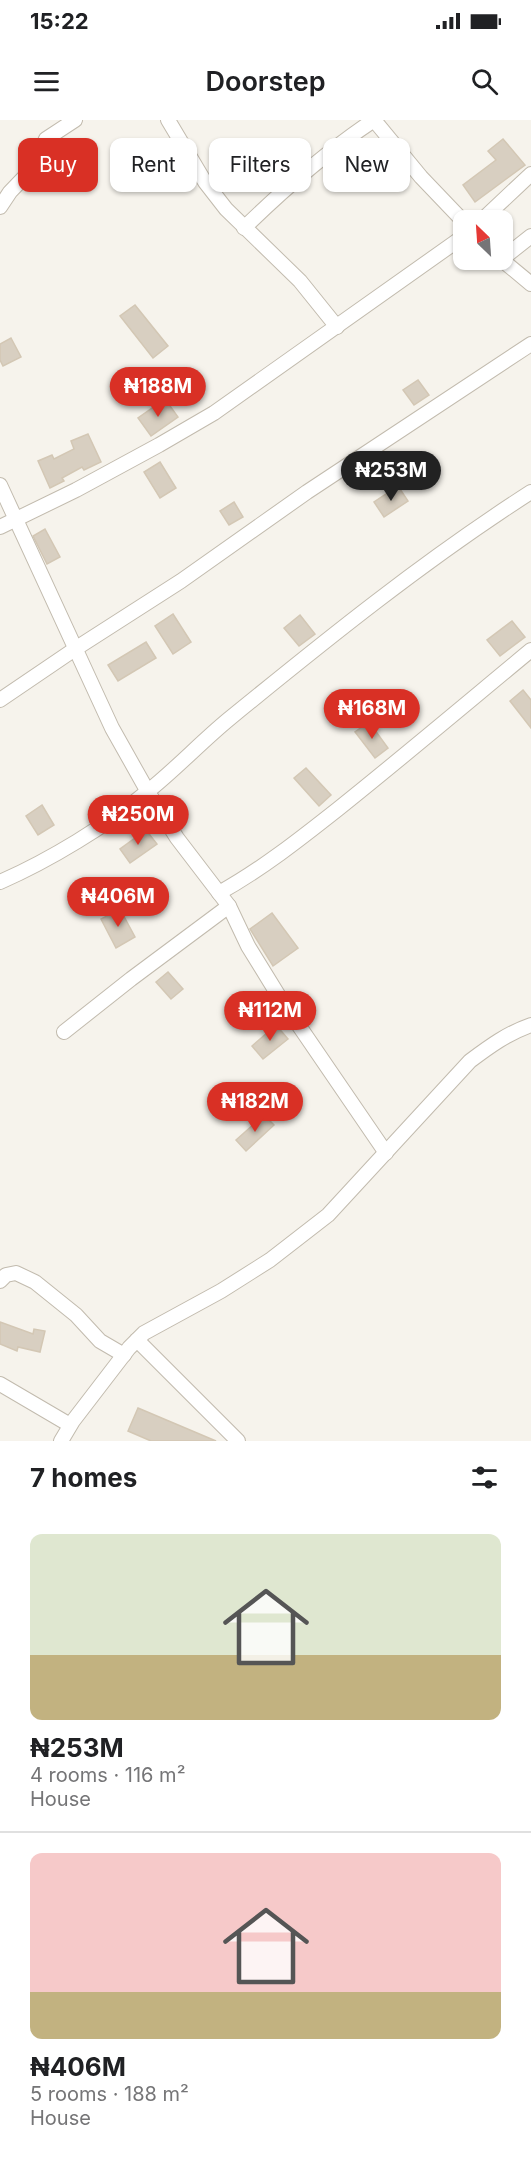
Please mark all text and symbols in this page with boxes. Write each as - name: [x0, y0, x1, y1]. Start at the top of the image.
- text: 15:22: [30, 8, 89, 34]
- icon: menu: [30, 65, 63, 98]
- text: Doorstep: [205, 65, 326, 98]
- icon: search: [468, 65, 501, 98]
- chip: Buy: [18, 138, 98, 192]
- chip: Rent: [110, 138, 197, 192]
- chip: Filters: [209, 138, 311, 192]
- chip: New: [323, 138, 410, 192]
- north arrow: [453, 210, 513, 270]
- map controls: [453, 210, 513, 270]
- pin: ₦188M: [116, 367, 200, 418]
- text: ₦188M: [124, 374, 192, 398]
- pin: ₦253M: [349, 451, 433, 502]
- text: ₦253M: [355, 458, 427, 482]
- pin: ₦168M: [330, 689, 414, 740]
- text: ₦168M: [338, 696, 406, 720]
- pin: ₦250M: [96, 795, 180, 846]
- text: ₦250M: [102, 802, 174, 826]
- pin: ₦406M: [76, 877, 160, 928]
- text: ₦406M: [81, 884, 155, 908]
- pin: ₦112M: [228, 991, 312, 1042]
- text: ₦112M: [238, 998, 302, 1022]
- pin: ₦182M: [213, 1082, 297, 1133]
- text: ₦182M: [221, 1089, 289, 1113]
- icon: filters: [468, 1461, 501, 1494]
- text: 7 homes: [30, 1462, 137, 1493]
- icon: home: [212, 1573, 320, 1681]
- text: ₦253M: [30, 1732, 124, 1763]
- text: 4 rooms · 116 m²: [30, 1763, 185, 1787]
- text: House: [30, 1787, 91, 1811]
- icon: home: [212, 1892, 320, 2000]
- text: ₦406M: [30, 2051, 126, 2082]
- text: 5 rooms · 188 m²: [30, 2082, 189, 2106]
- text: House: [30, 2106, 91, 2130]

